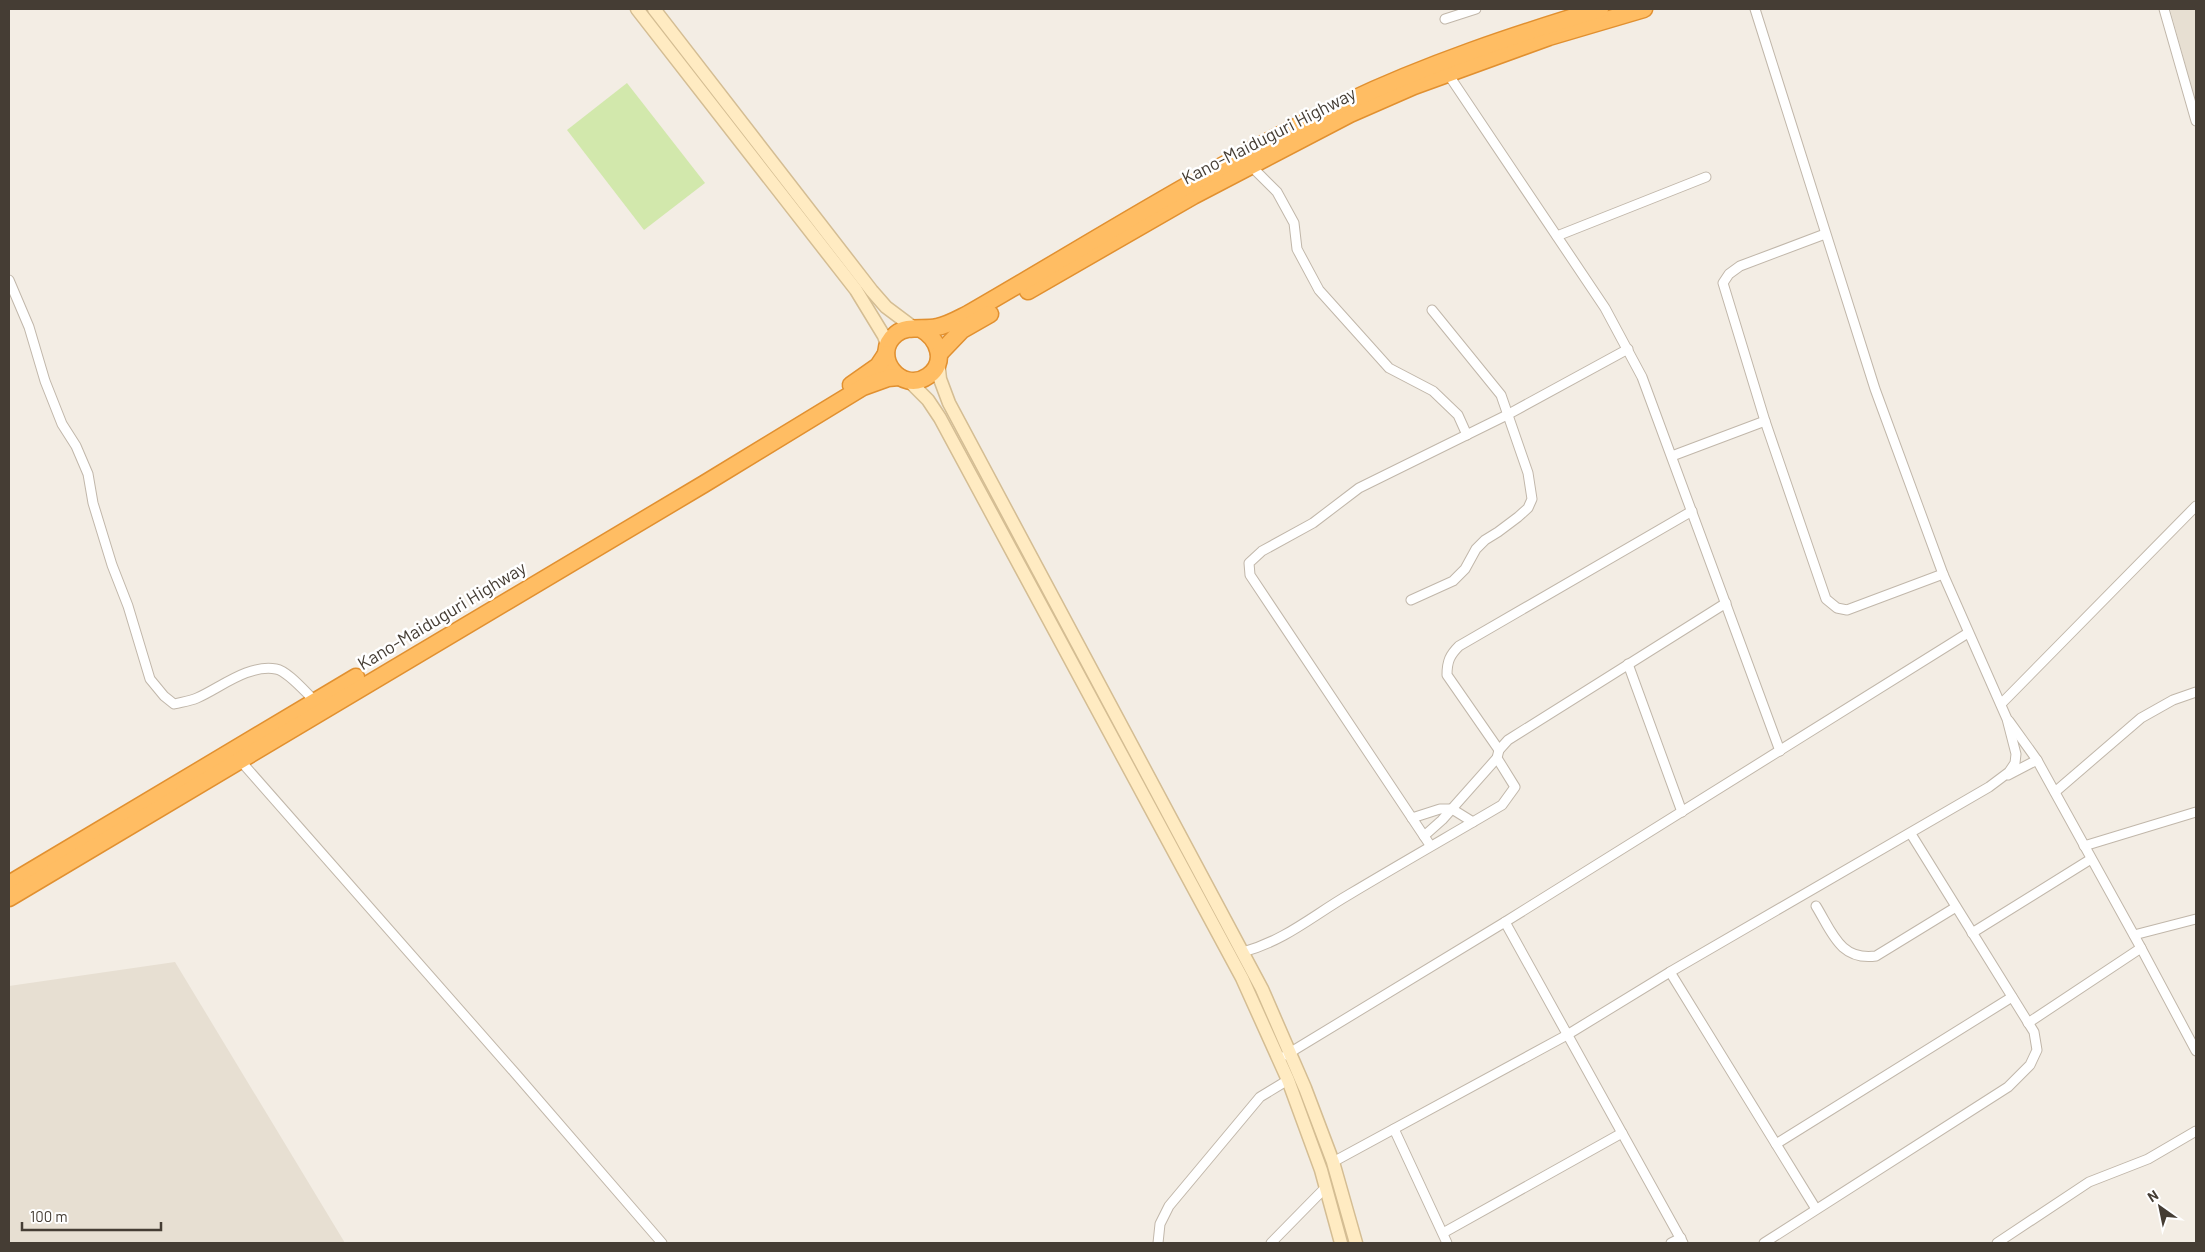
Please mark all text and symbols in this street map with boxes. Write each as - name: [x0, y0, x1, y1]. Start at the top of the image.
- street label: Kano-Maiduguri Highway: [1178, 82, 1359, 189]
- street label: Kano-Maiduguri Highway: [353, 556, 530, 674]
- north arrow: [2135, 1182, 2185, 1232]
- text: N: [2144, 1186, 2161, 1205]
- scale bar: [22, 1200, 161, 1232]
- text: 100 m: [30, 1207, 68, 1225]

